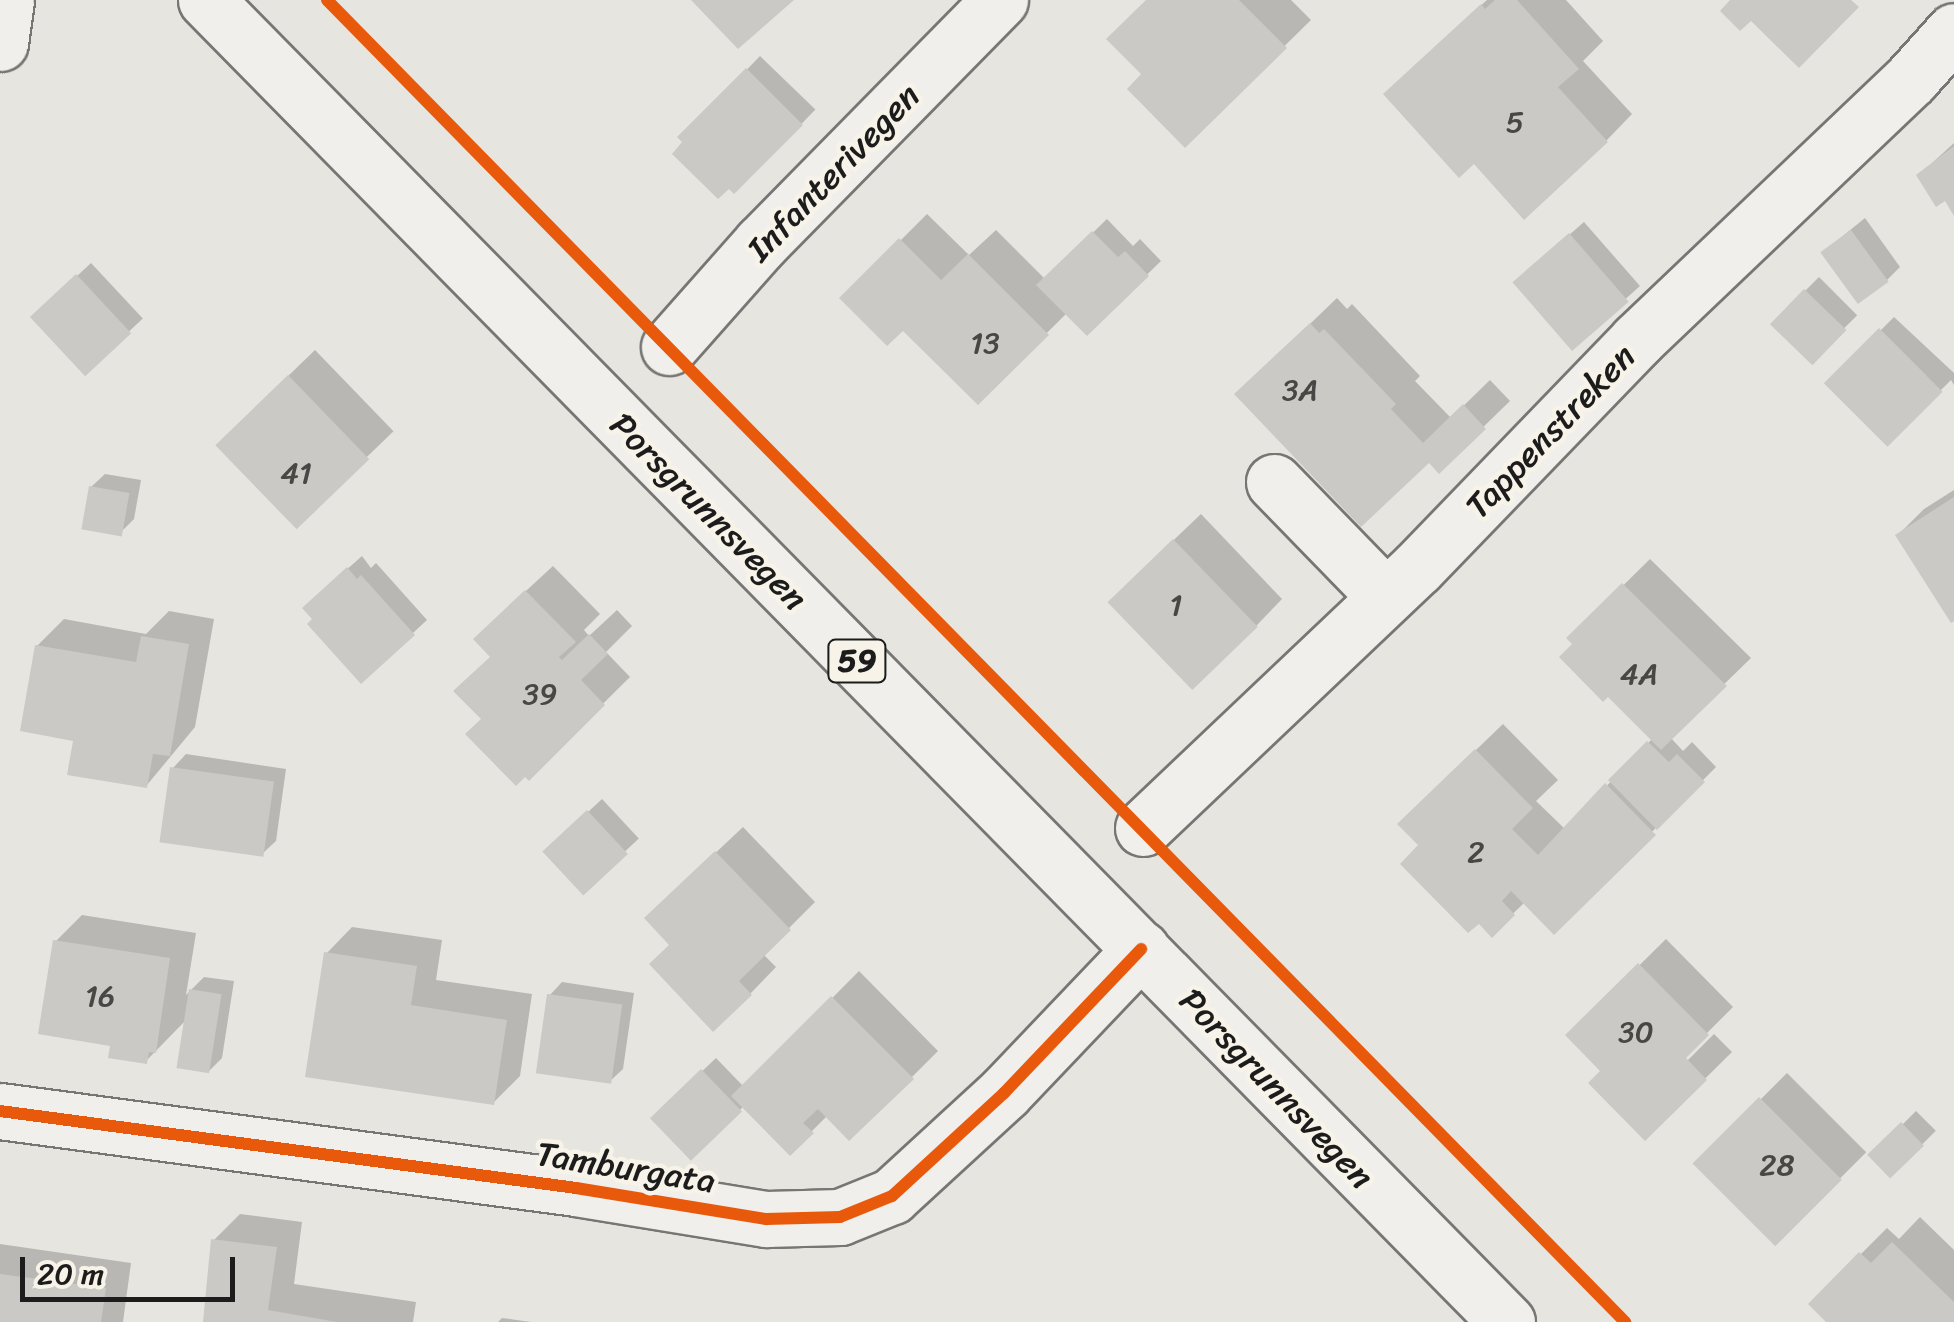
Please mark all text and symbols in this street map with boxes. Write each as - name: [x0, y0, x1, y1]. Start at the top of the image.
- street label: Infanterivegen: [738, 74, 928, 270]
- house number: 5: [1506, 104, 1524, 140]
- house number: 13: [970, 325, 1000, 361]
- street label: Tappenstreken: [1456, 335, 1644, 527]
- house number: 3A: [1282, 372, 1318, 408]
- street label: Porsgrunnsvegen: [602, 404, 816, 618]
- house number: 41: [280, 455, 312, 491]
- house number: 1: [1170, 587, 1182, 623]
- road number: 59: [827, 634, 887, 688]
- house number: 4A: [1620, 656, 1658, 692]
- house number: 39: [523, 676, 557, 712]
- house number: 2: [1467, 834, 1485, 870]
- house number: 16: [85, 978, 115, 1014]
- street label: Porsgrunnsvegen: [1171, 979, 1383, 1197]
- house number: 30: [1618, 1014, 1654, 1050]
- street label: Tamburgata: [533, 1132, 719, 1202]
- house number: 28: [1759, 1147, 1795, 1183]
- scale bar: [25, 1237, 240, 1299]
- text: 20 m: [37, 1247, 104, 1301]

